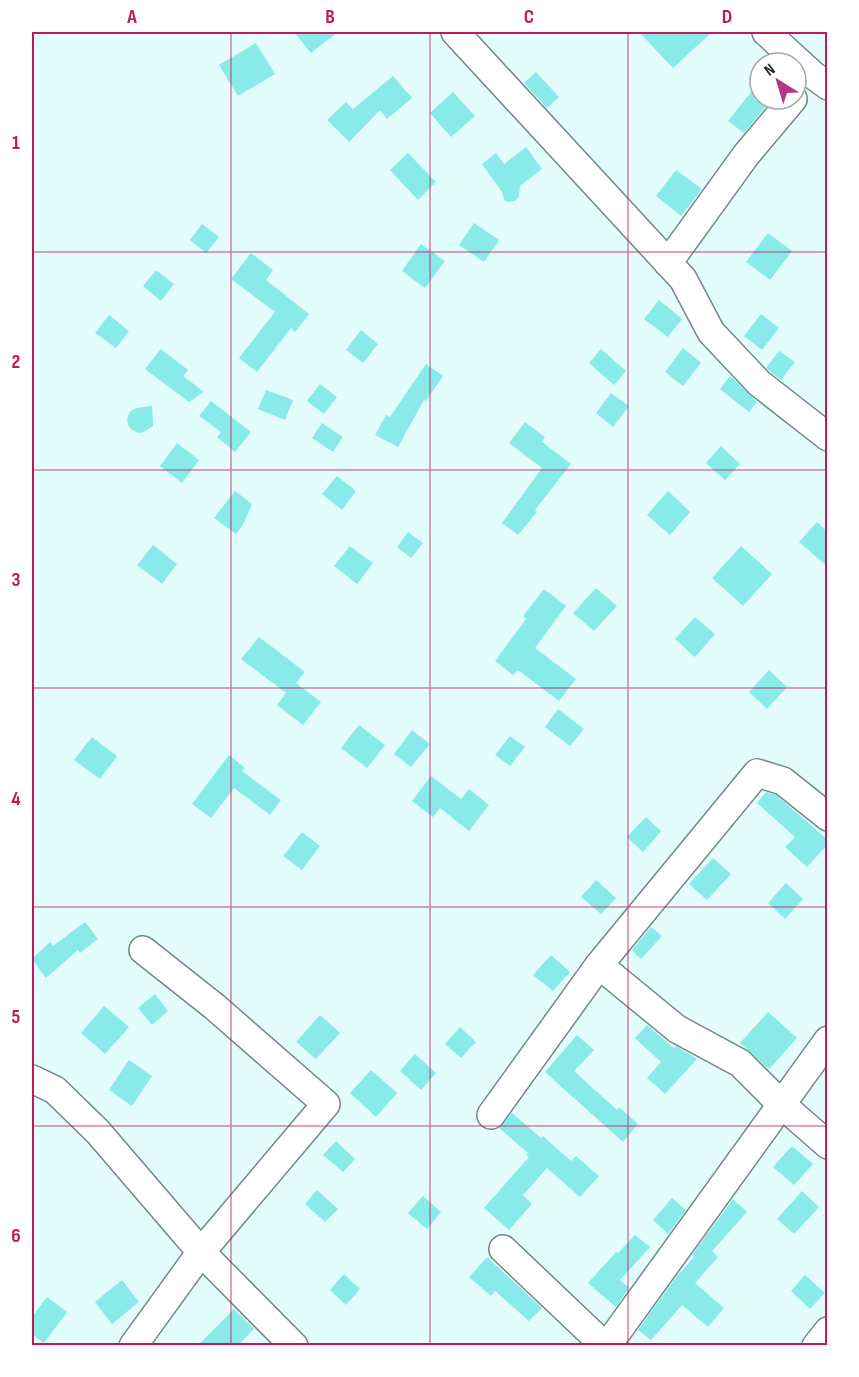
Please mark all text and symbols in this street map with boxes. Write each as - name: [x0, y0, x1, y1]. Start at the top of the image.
- text: A: [126, 5, 137, 29]
- text: B: [325, 5, 335, 29]
- text: C: [524, 5, 534, 29]
- text: D: [722, 5, 732, 29]
- north arrow: [748, 51, 808, 111]
- text: N: [761, 60, 779, 80]
- text: 1: [12, 131, 20, 155]
- text: 2: [12, 350, 20, 374]
- text: 3: [12, 568, 21, 592]
- text: 4: [11, 787, 21, 811]
- text: 5: [12, 1005, 21, 1029]
- text: 6: [11, 1224, 21, 1248]

